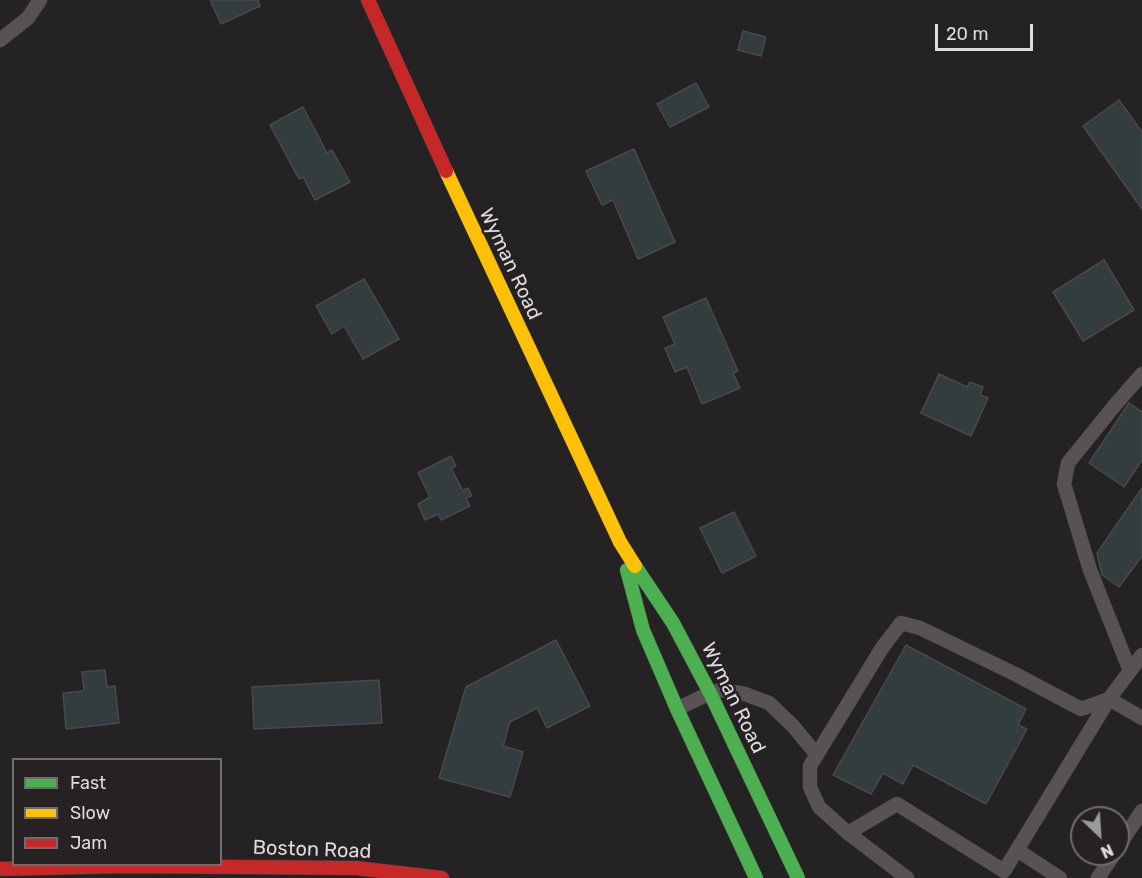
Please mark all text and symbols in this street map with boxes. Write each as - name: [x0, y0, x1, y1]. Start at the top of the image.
- scale bar: [938, 12, 1036, 50]
- text: 20 m: [946, 23, 988, 45]
- street label: Wyman Road: [474, 204, 546, 324]
- street label: Wyman Road: [696, 639, 770, 757]
- legend: [12, 758, 222, 866]
- text: Fast: [70, 772, 106, 794]
- text: Slow: [70, 802, 110, 824]
- north arrow: [1070, 806, 1130, 866]
- text: Jam: [70, 832, 107, 854]
- street label: Boston Road: [252, 836, 372, 864]
- text: N: [1098, 840, 1116, 862]

